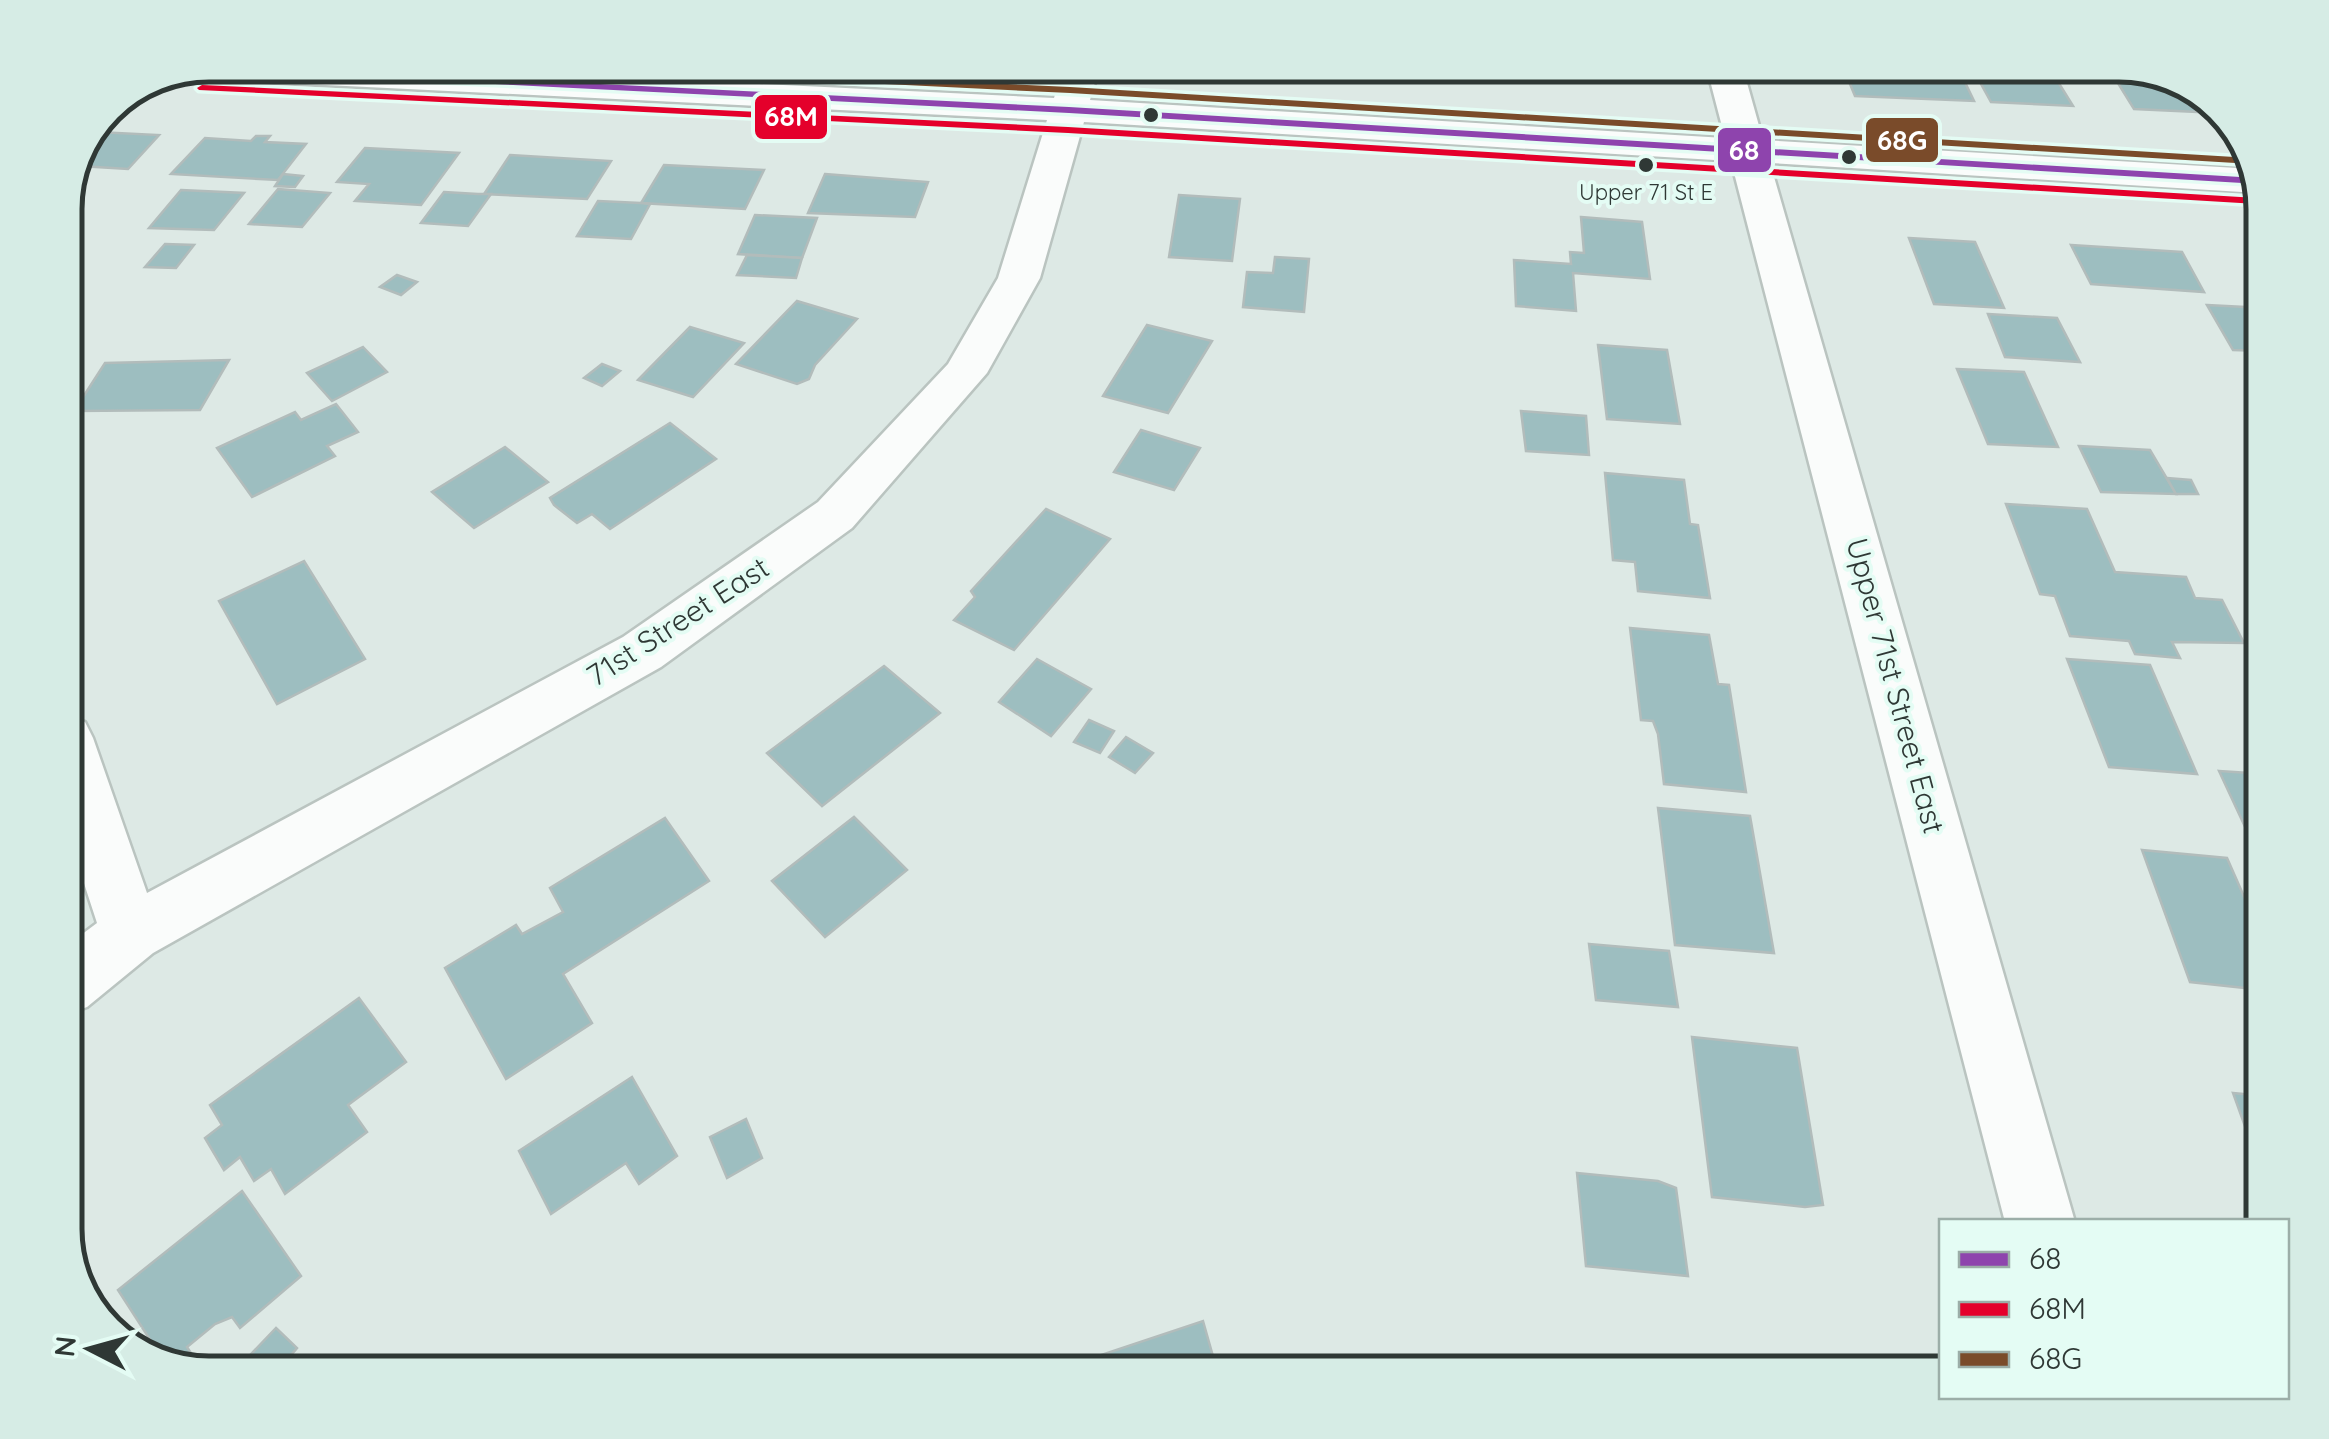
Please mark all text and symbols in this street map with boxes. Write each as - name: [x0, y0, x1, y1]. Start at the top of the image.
- line badge: 68M: [753, 93, 829, 141]
- text: 68M: [764, 98, 818, 133]
- unlabelled marker: [1141, 105, 1161, 125]
- line badge: 68G: [1864, 116, 1940, 164]
- text: 68G: [1877, 122, 1927, 157]
- line badge: 68: [1716, 126, 1773, 174]
- text: 68: [1729, 132, 1759, 167]
- unlabelled marker: [1839, 147, 1859, 167]
- marker: Upper 71 St E: [1636, 155, 1656, 175]
- place label: Upper 71 St E: [1579, 178, 1713, 206]
- street label: Upper 71st Street East: [1838, 534, 1954, 838]
- street label: 71st Street East: [579, 548, 776, 694]
- legend: [1939, 1219, 2289, 1399]
- text: 68: [2029, 1239, 2061, 1277]
- text: 68M: [2029, 1289, 2086, 1327]
- north arrow: [40, 1299, 140, 1399]
- text: N: [46, 1334, 83, 1358]
- text: 68G: [2029, 1339, 2082, 1377]

